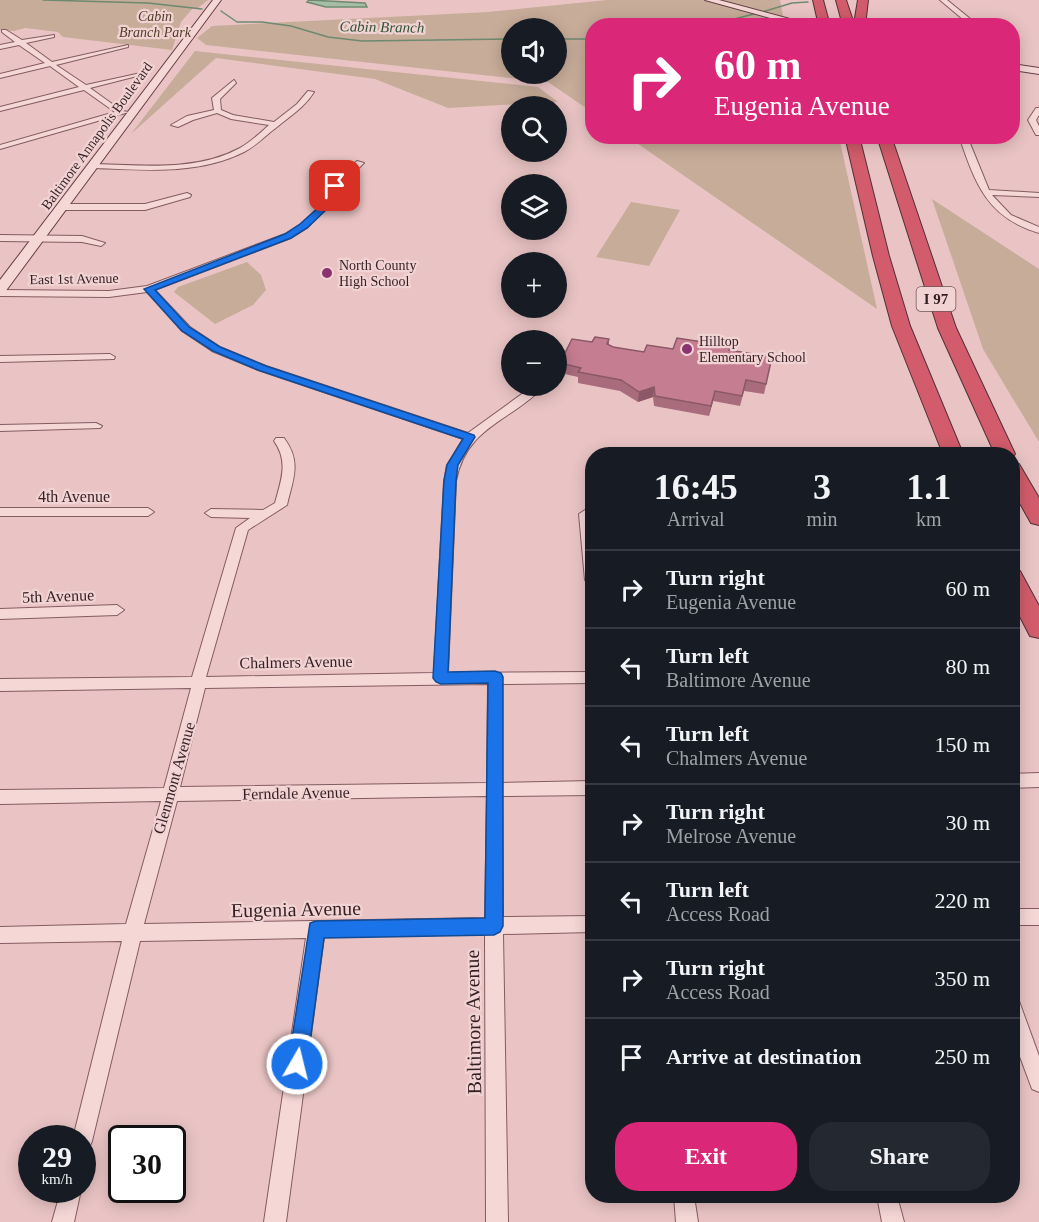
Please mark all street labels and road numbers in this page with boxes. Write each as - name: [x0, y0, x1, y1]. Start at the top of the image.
- street label: Baltimore Annapolis Boulevard: [39, 60, 155, 212]
- street label: East 1st Avenue: [29, 271, 119, 287]
- road number: I 97: [916, 287, 956, 311]
- street label: 4th Avenue: [38, 488, 110, 505]
- street label: 5th Avenue: [22, 586, 94, 606]
- street label: Chalmers Avenue: [239, 653, 353, 671]
- street label: Glenmont Avenue: [150, 720, 198, 836]
- street label: Ferndale Avenue: [242, 784, 350, 802]
- street label: Eugenia Avenue: [231, 897, 361, 922]
- street label: Baltimore Avenue: [461, 949, 485, 1094]

